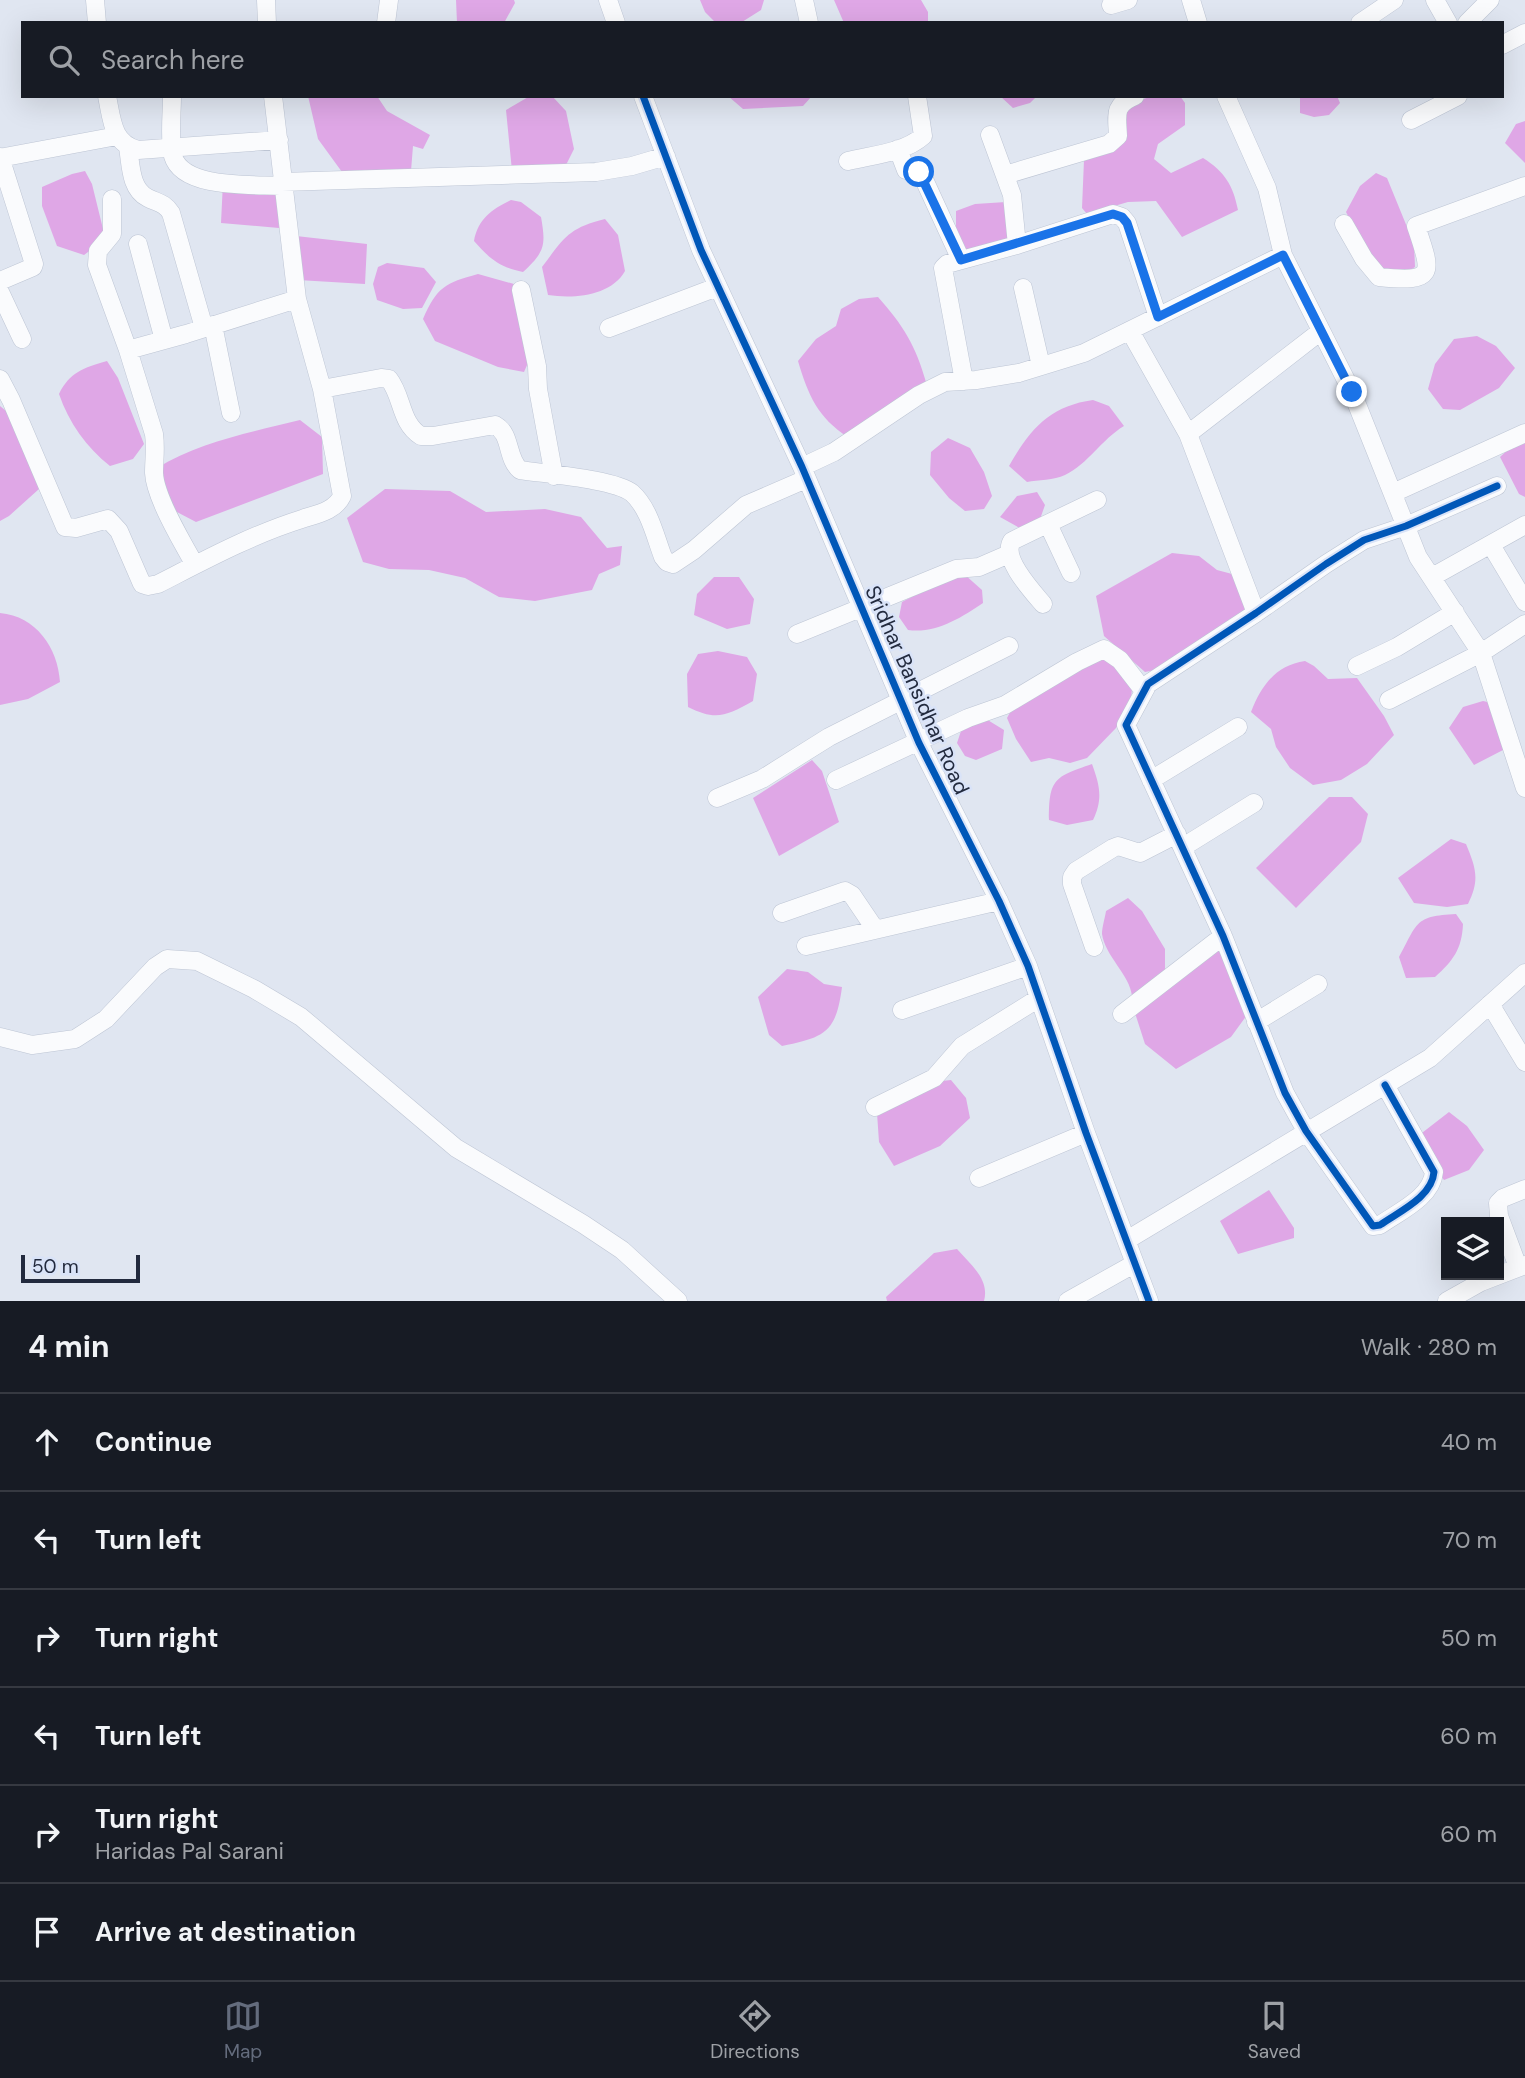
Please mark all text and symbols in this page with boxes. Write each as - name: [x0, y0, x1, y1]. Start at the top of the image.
- search box: [21, 21, 1504, 98]
- icon: search: [45, 41, 83, 79]
- text: Search here: [101, 43, 244, 77]
- route start: [903, 156, 934, 187]
- route end: [1336, 376, 1367, 407]
- street label: Sridhar Bansidhar Road: [858, 581, 976, 799]
- map controls: [1441, 1217, 1504, 1280]
- button: layers: [1441, 1217, 1504, 1280]
- scale bar: [21, 1252, 140, 1284]
- text: 50 m: [32, 1254, 79, 1279]
- text: 4 min: [28, 1327, 110, 1366]
- text: Walk · 280 m: [1361, 1332, 1497, 1362]
- icon: ahead: [28, 1423, 66, 1461]
- text: Continue: [95, 1425, 212, 1459]
- text: 40 m: [1441, 1427, 1497, 1457]
- icon: left: [28, 1521, 66, 1559]
- text: Turn left: [95, 1523, 202, 1557]
- text: 70 m: [1443, 1525, 1497, 1555]
- icon: right: [28, 1619, 66, 1657]
- text: Turn right: [95, 1621, 219, 1655]
- text: 50 m: [1441, 1623, 1497, 1653]
- icon: left: [28, 1717, 66, 1755]
- text: Turn left: [95, 1719, 202, 1753]
- text: 60 m: [1440, 1721, 1497, 1751]
- text: Turn right: [95, 1802, 219, 1836]
- icon: right: [28, 1815, 66, 1853]
- text: 60 m: [1440, 1819, 1497, 1849]
- text: Haridas Pal Sarani: [95, 1836, 284, 1866]
- icon: arrive: [28, 1913, 66, 1951]
- text: Arrive at destination: [95, 1915, 356, 1949]
- tab: Map: [224, 1997, 262, 2064]
- tab: Directions: [710, 1997, 800, 2064]
- tab: Saved: [1248, 1997, 1301, 2064]

